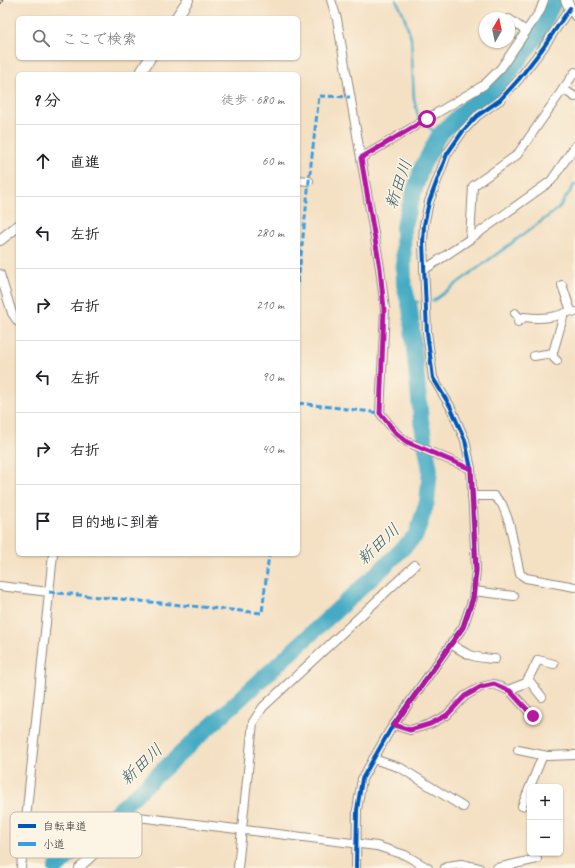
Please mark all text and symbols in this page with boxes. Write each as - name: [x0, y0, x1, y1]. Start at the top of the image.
- north arrow: [479, 12, 515, 48]
- search box: [16, 16, 300, 60]
- icon: search: [30, 27, 52, 49]
- text: ここで検索: [62, 30, 137, 49]
- text: 9 分: [32, 90, 61, 111]
- text: 徒歩 · 680 m: [221, 92, 284, 108]
- route start: [418, 110, 436, 128]
- icon: ahead: [32, 150, 54, 172]
- text: 直進: [70, 153, 100, 172]
- text: 60 m: [262, 153, 284, 169]
- water label: 新田川: [380, 157, 417, 212]
- icon: left: [32, 222, 54, 244]
- text: 左折: [70, 225, 100, 244]
- text: 280 m: [256, 225, 284, 241]
- icon: right: [32, 294, 54, 316]
- text: 右折: [70, 297, 100, 316]
- text: 210 m: [256, 297, 284, 313]
- icon: left: [32, 366, 54, 388]
- text: 左折: [70, 369, 100, 388]
- text: 90 m: [262, 369, 284, 385]
- icon: right: [32, 438, 54, 460]
- text: 右折: [70, 441, 100, 460]
- text: 40 m: [262, 441, 284, 457]
- icon: arrive: [32, 510, 54, 532]
- text: 目的地に到着: [70, 513, 160, 532]
- water label: 新田川: [353, 519, 404, 569]
- route end: [524, 707, 542, 725]
- water label: 新田川: [116, 739, 167, 789]
- map controls: [527, 784, 563, 856]
- button: +: [527, 784, 563, 820]
- legend: [10, 812, 142, 858]
- text: 自転車道: [43, 819, 87, 833]
- button: −: [527, 820, 563, 856]
- text: 小道: [43, 837, 65, 851]

